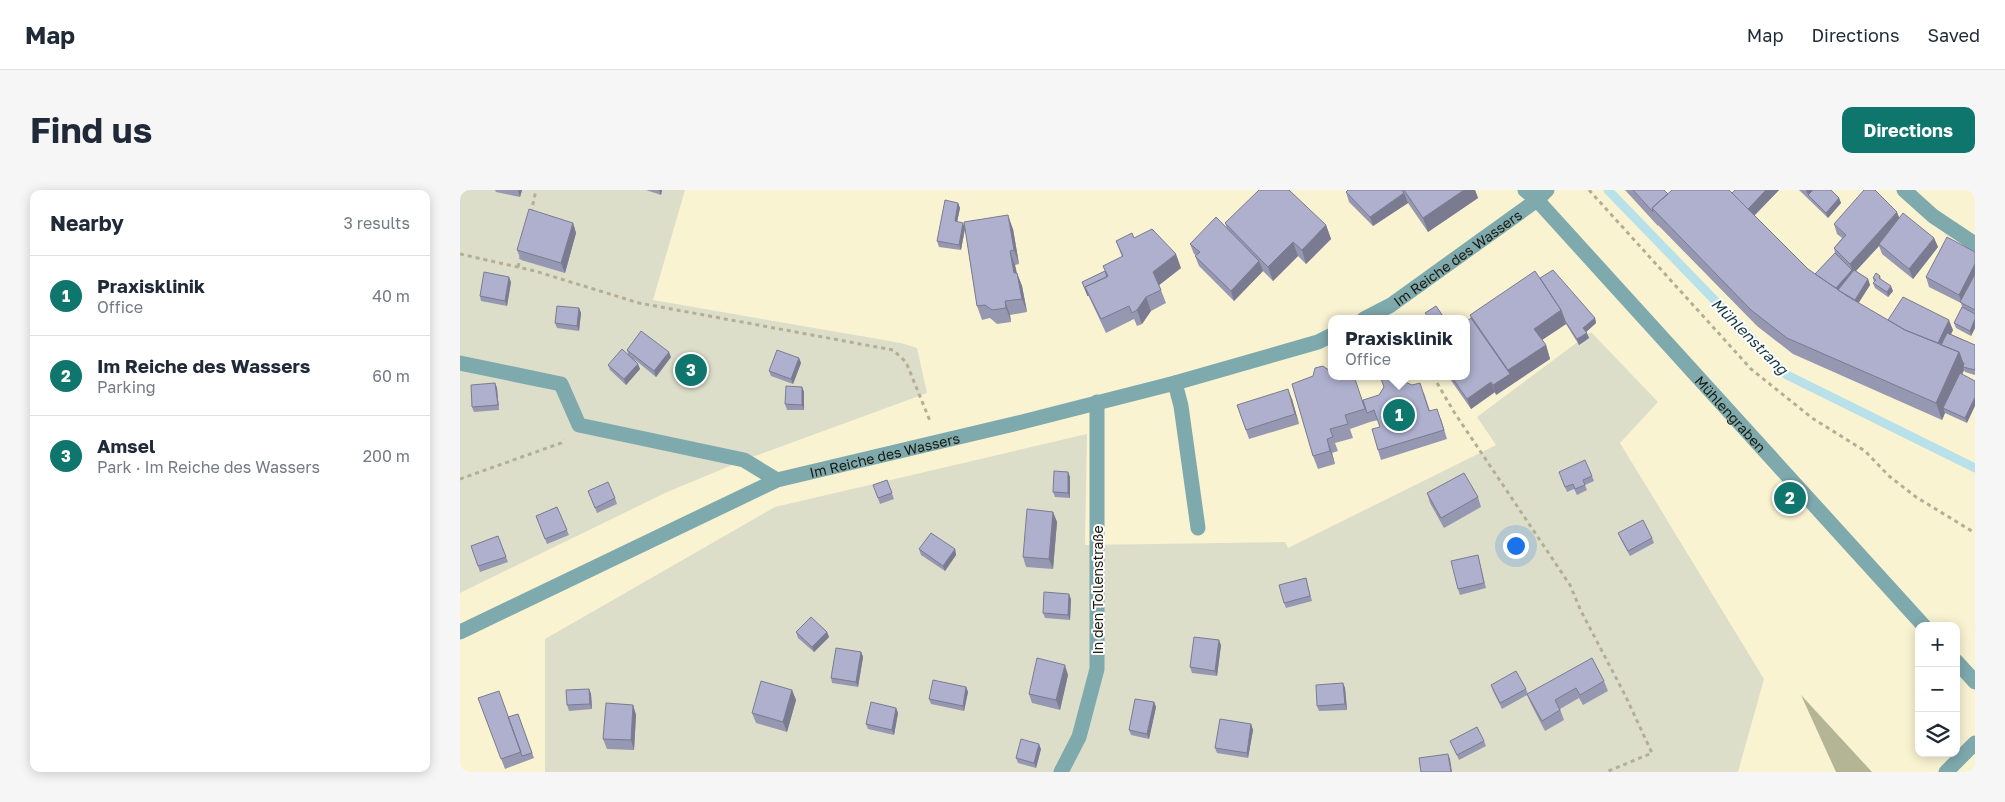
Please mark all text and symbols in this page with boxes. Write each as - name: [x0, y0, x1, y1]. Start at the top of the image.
- text: Map: [25, 20, 75, 49]
- text: Map: [1747, 24, 1783, 46]
- text: Directions: [1811, 24, 1899, 46]
- text: Saved: [1927, 24, 1980, 46]
- button: Directions: [1842, 107, 1975, 153]
- text: Find us: [30, 109, 152, 151]
- street label: Im Reiche des Wassers: [1390, 206, 1525, 309]
- text: Nearby: [50, 210, 124, 236]
- text: 3 results: [343, 213, 410, 233]
- text: Praxisklinik: [97, 274, 205, 297]
- text: 1: [62, 286, 70, 306]
- text: 40 m: [372, 286, 410, 306]
- water label: Mühlenstrang: [1707, 294, 1793, 380]
- text: Office: [97, 297, 143, 317]
- popup: [1328, 315, 1470, 380]
- text: Praxisklinik: [1345, 326, 1453, 349]
- text: Office: [1345, 349, 1391, 369]
- pin: 3: [675, 351, 707, 389]
- text: Im Reiche des Wassers: [97, 354, 310, 377]
- text: 2: [61, 366, 71, 386]
- text: 60 m: [372, 366, 410, 386]
- street label: Mühlengraben: [1692, 372, 1770, 455]
- text: Parking: [97, 377, 156, 397]
- pin: 1: [1383, 396, 1415, 434]
- street label: Im Reiche des Wassers: [808, 429, 961, 481]
- text: Amsel: [97, 434, 155, 457]
- text: 3: [61, 446, 71, 466]
- text: 200 m: [363, 446, 410, 466]
- text: Park · Im Reiche des Wassers: [97, 457, 320, 477]
- pin: 2: [1774, 479, 1806, 517]
- street label: In den Tollenstraße: [1089, 525, 1106, 655]
- your location: [1503, 533, 1529, 559]
- map controls: [1915, 622, 1960, 757]
- button: +: [1915, 622, 1960, 667]
- button: −: [1915, 667, 1960, 712]
- button: layers: [1915, 712, 1960, 757]

